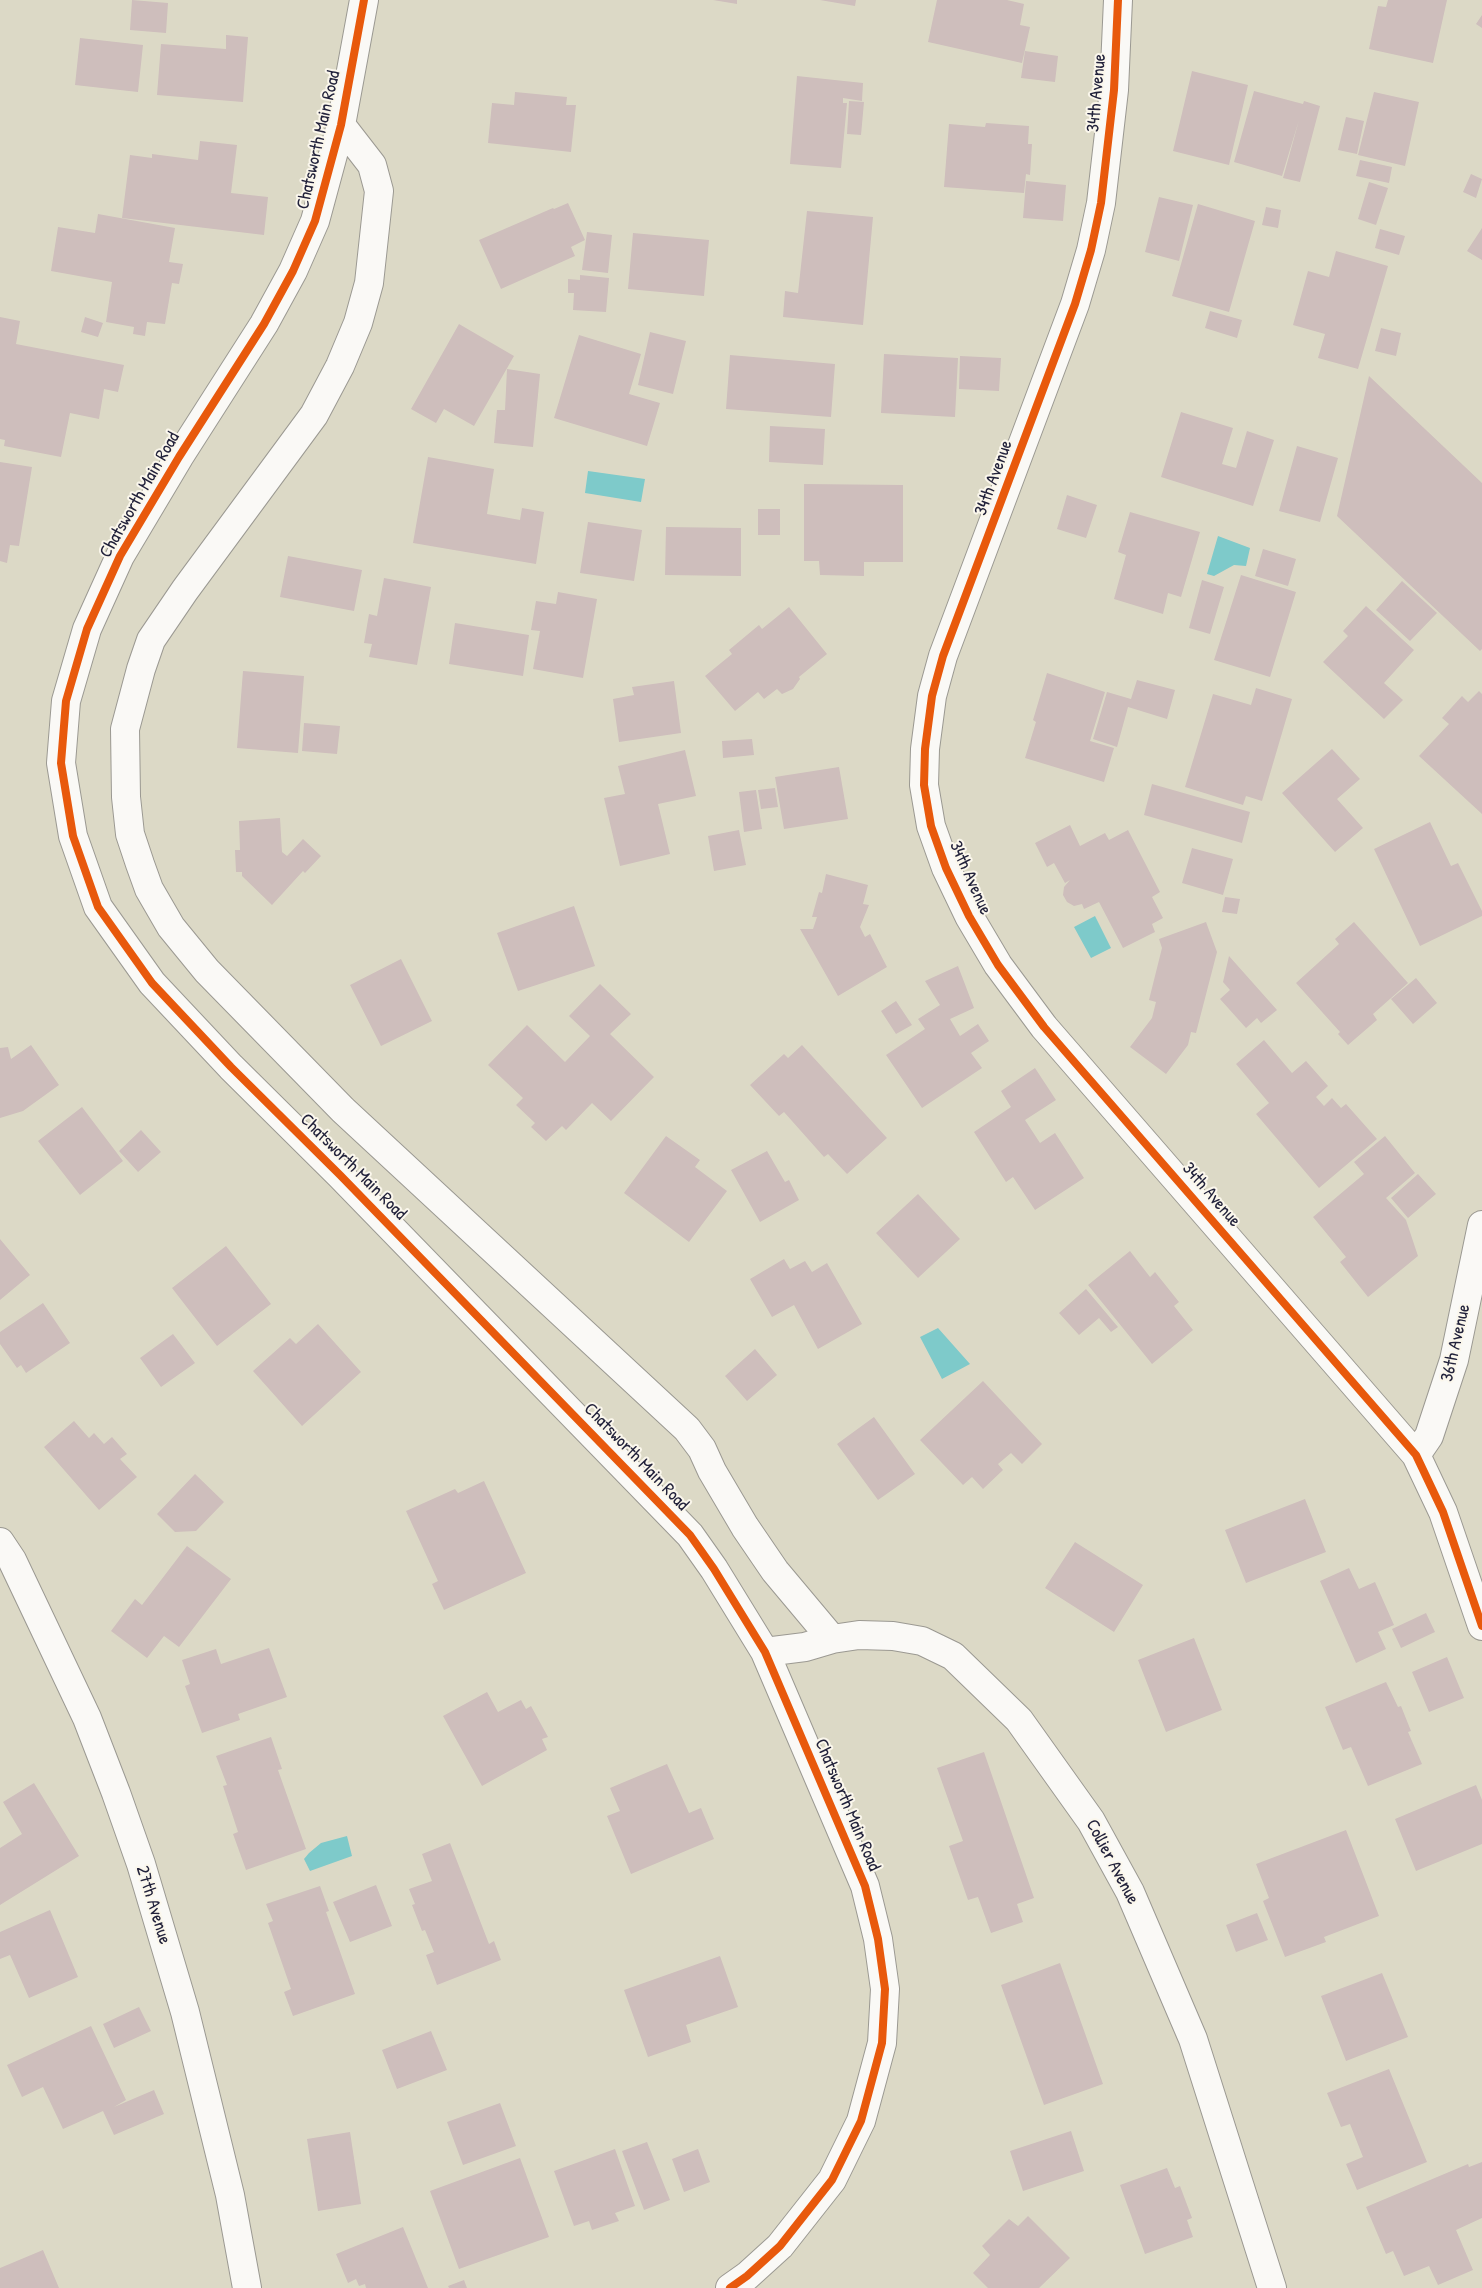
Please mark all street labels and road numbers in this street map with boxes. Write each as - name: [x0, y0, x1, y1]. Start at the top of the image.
- street label: 34th Avenue: [1083, 53, 1111, 133]
- street label: Chatsworth Main Road: [293, 69, 345, 211]
- street label: Chatsworth Main Road: [95, 428, 185, 562]
- street label: 34th Avenue: [970, 437, 1018, 519]
- street label: 34th Avenue: [944, 838, 996, 918]
- street label: Chatsworth Main Road: [295, 1109, 411, 1225]
- street label: 34th Avenue: [1177, 1158, 1245, 1232]
- street label: 36th Avenue: [1437, 1302, 1475, 1384]
- street label: Chatsworth Main Road: [579, 1399, 693, 1515]
- street label: Chatsworth Main Road: [809, 1736, 885, 1874]
- street label: Collier Avenue: [1081, 1816, 1143, 1908]
- street label: 27th Avenue: [131, 1863, 175, 1947]

